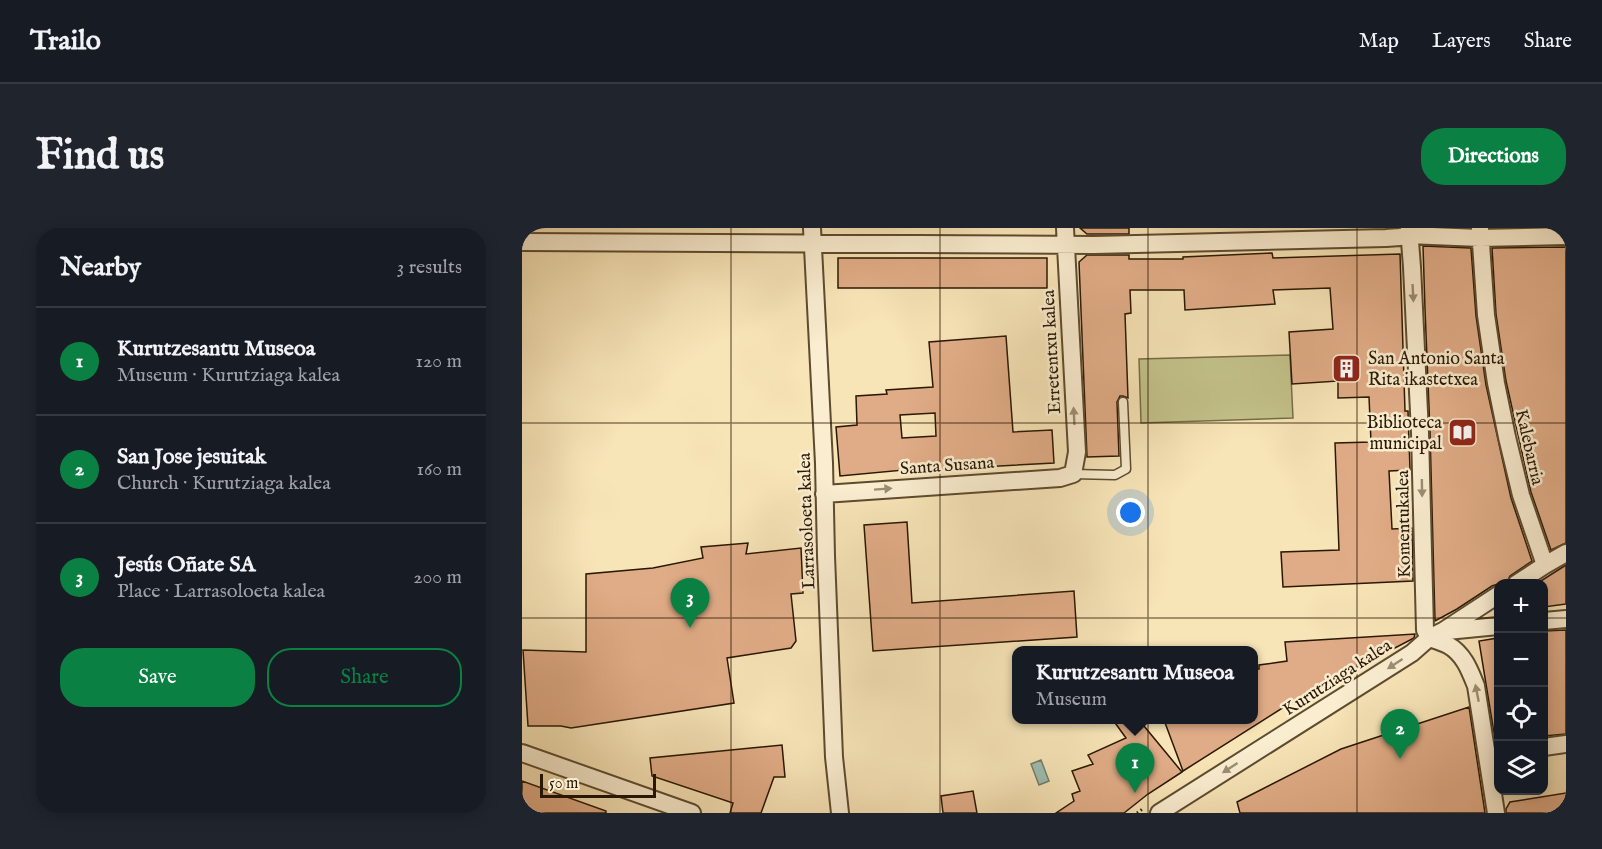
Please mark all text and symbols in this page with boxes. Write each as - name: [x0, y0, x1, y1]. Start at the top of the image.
- text: Trailo: [30, 24, 101, 59]
- text: Map: [1359, 28, 1399, 55]
- text: Layers: [1432, 28, 1491, 55]
- text: Share: [1524, 28, 1572, 55]
- button: Directions: [1421, 128, 1566, 185]
- text: Find us: [36, 130, 164, 183]
- text: Nearby: [60, 251, 141, 284]
- text: 3 results: [397, 255, 462, 280]
- one-way arrow: [1409, 283, 1418, 302]
- street label: Erretentxu kalea: [1038, 289, 1067, 415]
- text: Kurutzesantu Museoa: [117, 335, 315, 363]
- place label: San Antonio Santa Rita ikastetxea: [1368, 348, 1505, 392]
- text: 1: [76, 349, 83, 374]
- text: 120 m: [416, 349, 462, 374]
- building icon: San Antonio Santa Rita ikastetxea: [1331, 352, 1363, 384]
- text: Museum · Kurutziaga kalea: [117, 363, 340, 388]
- one-way arrow: [1070, 406, 1079, 425]
- street label: Kalebarria: [1509, 407, 1548, 488]
- place label: Biblioteca municipal: [1367, 412, 1442, 456]
- library icon: Biblioteca municipal: [1447, 416, 1479, 448]
- text: San Jose jesuitak: [117, 443, 266, 471]
- street label: Larrasoloeta kalea: [794, 452, 821, 590]
- street label: Santa Susana: [899, 452, 995, 481]
- text: 2: [75, 457, 84, 482]
- text: 160 m: [416, 457, 462, 482]
- street label: Komentukalea: [1392, 470, 1417, 578]
- text: Church · Kurutziaga kalea: [117, 471, 331, 496]
- one-way arrow: [1417, 478, 1426, 497]
- one-way arrow: [873, 485, 892, 494]
- your location: [1116, 498, 1145, 527]
- text: Jesús Oñate SA: [117, 551, 255, 579]
- text: 3: [76, 565, 83, 590]
- text: 200 m: [413, 565, 462, 590]
- pin: 3: [670, 578, 710, 628]
- text: Place · Larrasoloeta kalea: [117, 579, 325, 604]
- map controls: [1494, 579, 1548, 795]
- button: +: [1494, 579, 1548, 633]
- button: −: [1494, 633, 1548, 687]
- street label: Kurutziaga kalea: [1279, 634, 1397, 722]
- popup: [1012, 646, 1258, 724]
- button: Save: [60, 648, 255, 707]
- button: Share: [267, 648, 462, 707]
- one-way arrow: [1387, 658, 1403, 669]
- text: Kurutzesantu Museoa: [1036, 659, 1234, 687]
- one-way arrow: [1472, 683, 1481, 702]
- text: Museum: [1036, 687, 1107, 712]
- button: locate: [1494, 687, 1548, 741]
- pin: 2: [1380, 710, 1420, 759]
- button: layers: [1494, 741, 1548, 795]
- pin: 1: [1116, 744, 1154, 793]
- one-way arrow: [1222, 763, 1238, 774]
- scale bar: [540, 771, 656, 798]
- text: 50 m: [549, 774, 578, 794]

